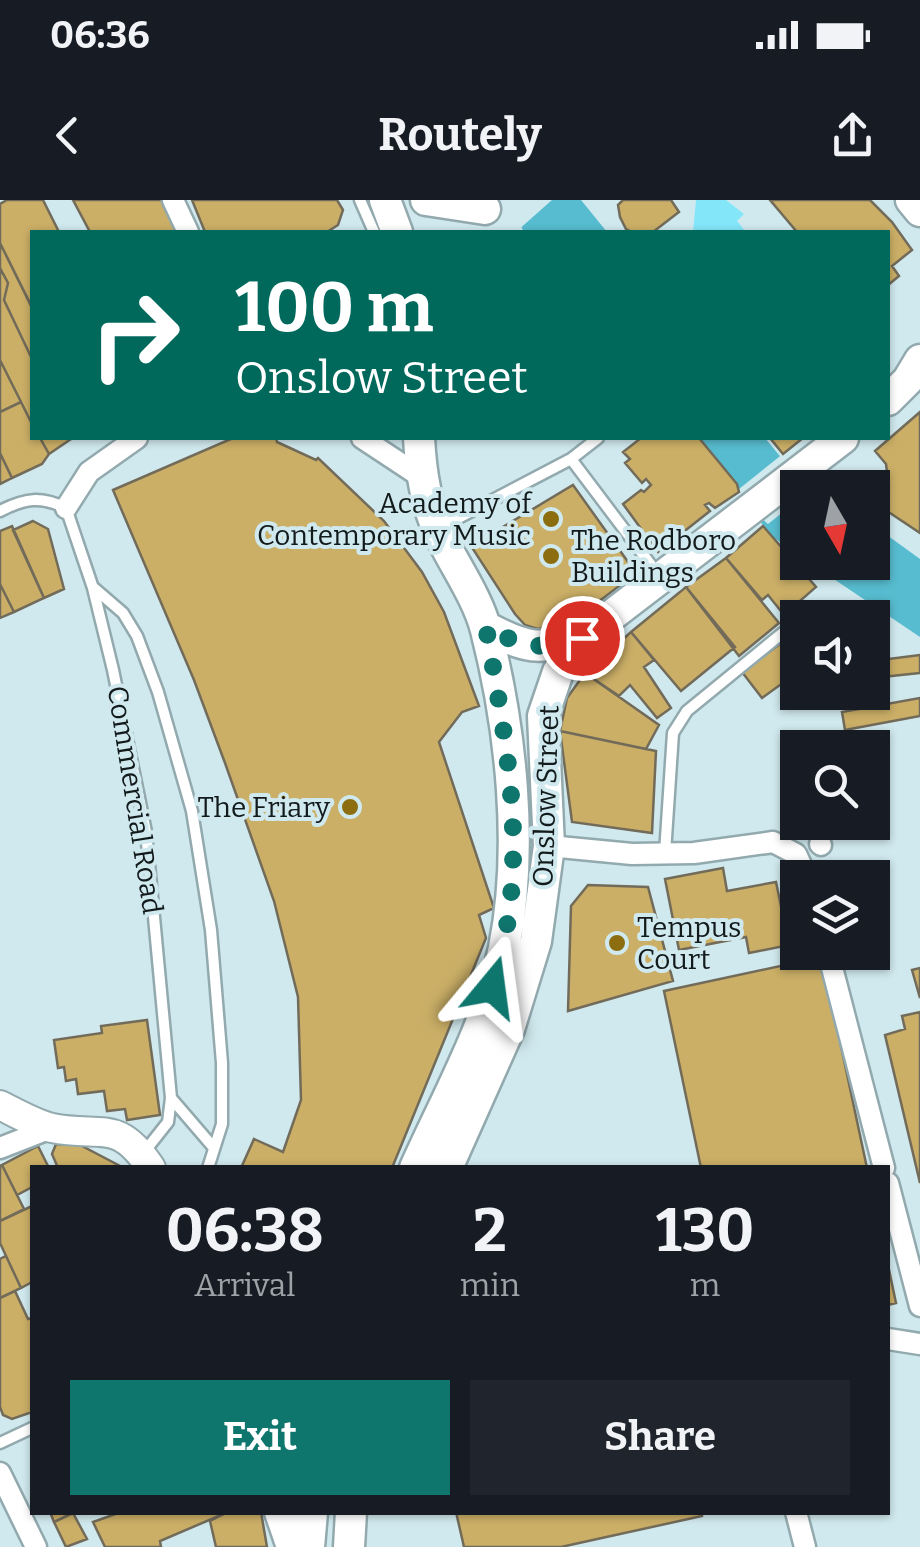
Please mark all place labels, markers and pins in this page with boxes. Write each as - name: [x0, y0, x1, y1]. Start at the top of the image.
- place label: Academy of Contemporary Music: [257, 487, 533, 552]
- marker: Academy of Contemporary Music: [540, 508, 562, 530]
- place label: The Rodboro Buildings: [571, 524, 736, 589]
- marker: The Rodboro Buildings: [540, 545, 562, 567]
- pin: [540, 596, 625, 681]
- place label: The Friary: [197, 791, 330, 824]
- marker: The Friary: [339, 796, 361, 818]
- place label: Tempus Court: [637, 911, 741, 976]
- marker: Tempus Court: [606, 932, 628, 954]

